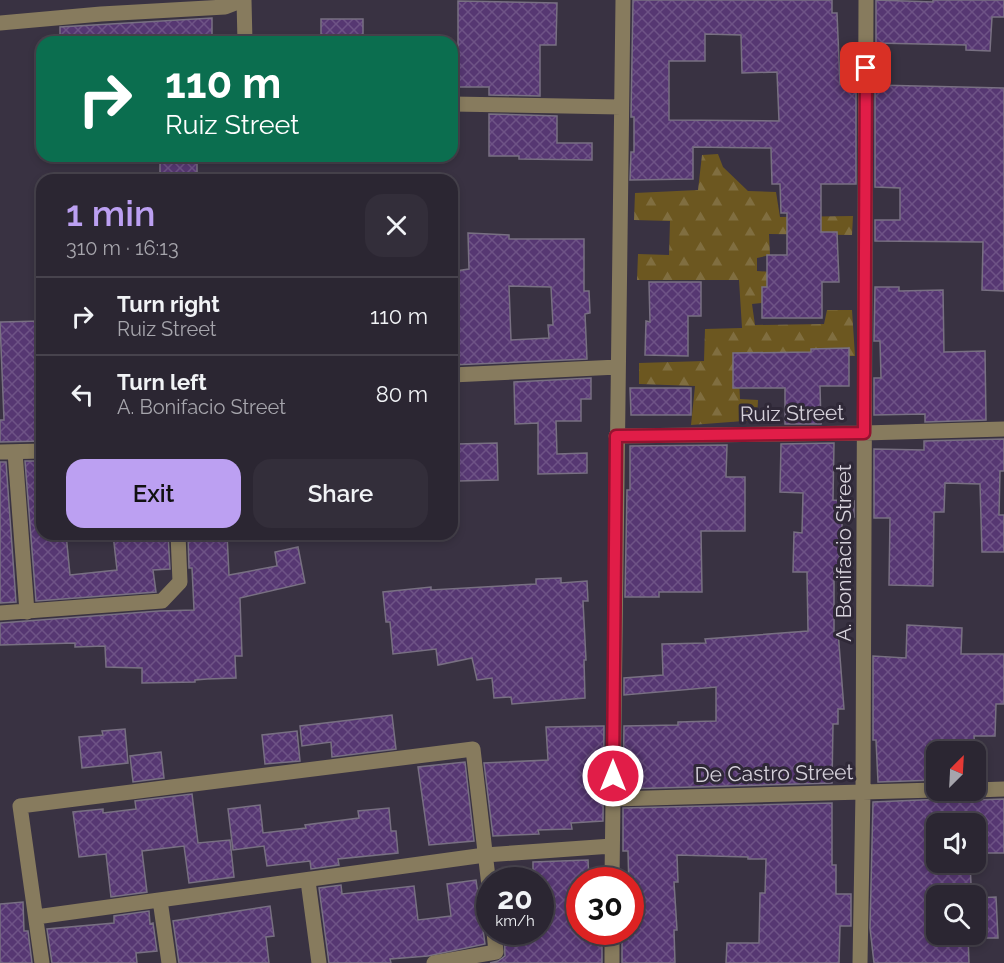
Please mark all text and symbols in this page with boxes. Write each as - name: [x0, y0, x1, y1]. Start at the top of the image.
- pin: [840, 42, 891, 93]
- icon: arrive: [849, 51, 882, 84]
- text: 110 m: [165, 59, 281, 108]
- icon: right: [66, 60, 144, 138]
- text: Ruiz Street: [165, 109, 299, 140]
- text: 1 min: [66, 192, 155, 234]
- button: close: [365, 194, 428, 257]
- text: 310 m · 16:13: [66, 236, 179, 260]
- text: Turn right: [117, 291, 220, 317]
- icon: right: [66, 300, 99, 333]
- text: 110 m: [370, 303, 428, 329]
- text: Ruiz Street: [117, 317, 217, 341]
- text: Turn left: [117, 369, 207, 395]
- icon: left: [66, 378, 99, 411]
- text: 80 m: [376, 381, 428, 407]
- text: A. Bonifacio Street: [117, 395, 286, 419]
- street label: Ruiz Street: [740, 400, 844, 426]
- button: Exit: [66, 459, 241, 528]
- button: Share: [253, 459, 428, 528]
- street label: A. Bonifacio Street: [831, 464, 856, 642]
- north arrow: [926, 741, 986, 801]
- map controls: [926, 741, 986, 945]
- position arrow: [581, 744, 645, 808]
- street label: De Castro Street: [694, 759, 854, 787]
- button: sound: [926, 813, 986, 873]
- speed limit sign: 30: [566, 867, 644, 945]
- text: 20: [497, 881, 533, 916]
- button: search: [926, 885, 986, 945]
- text: km/h: [495, 912, 535, 930]

